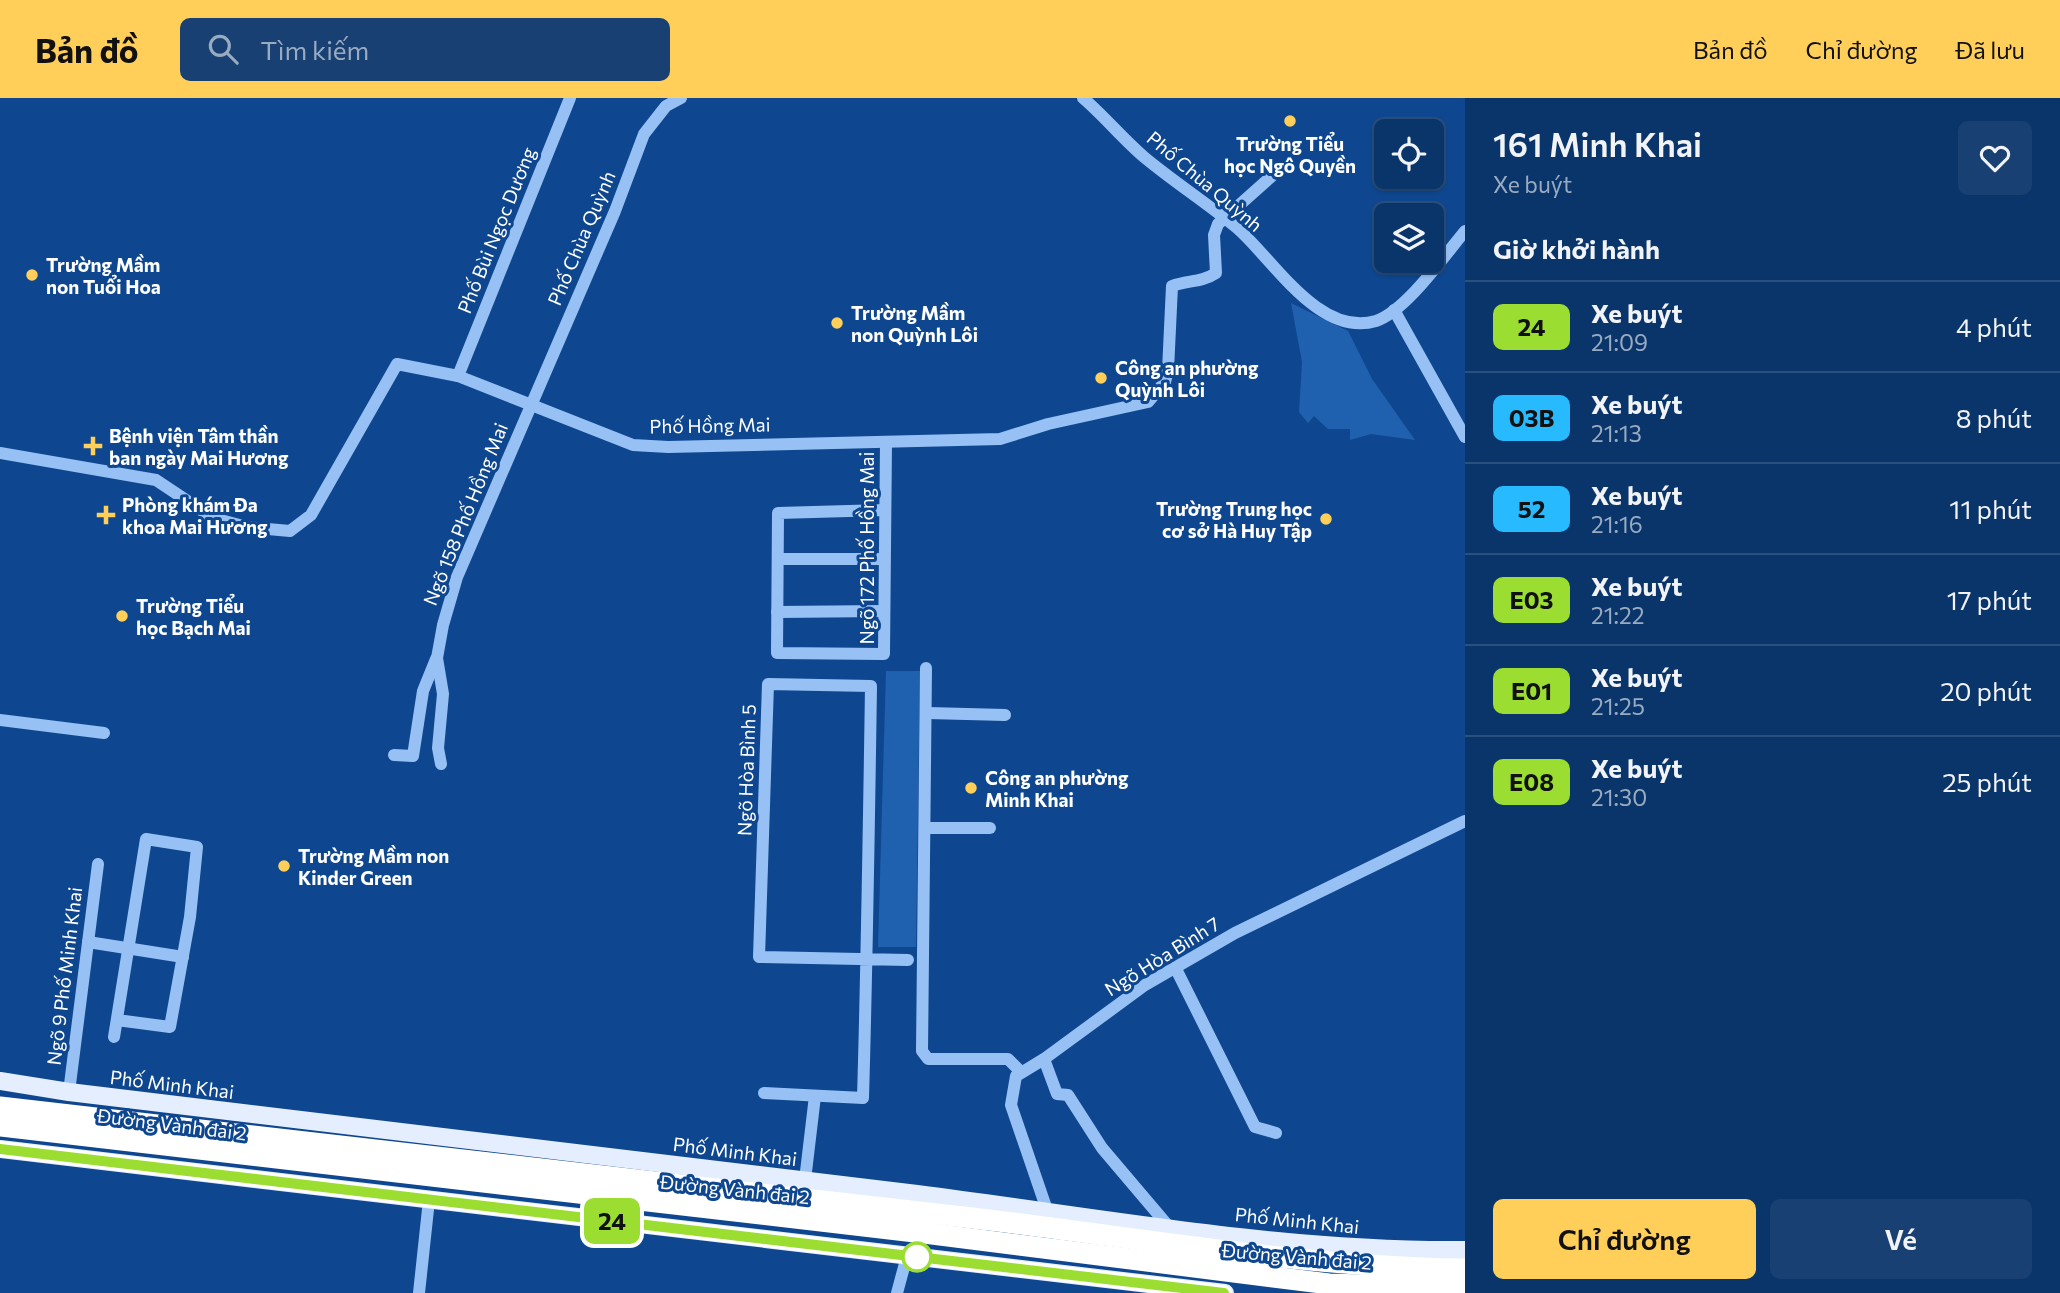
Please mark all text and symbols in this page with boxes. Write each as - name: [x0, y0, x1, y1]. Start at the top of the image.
- search box: [180, 18, 670, 81]
- text: Bản đồ: [35, 29, 138, 70]
- icon: search: [204, 30, 242, 68]
- text: Tìm kiếm: [260, 34, 369, 65]
- text: Bản đồ: [1693, 35, 1768, 64]
- text: Chỉ đường: [1806, 35, 1917, 64]
- text: Đã lưu: [1955, 35, 2025, 64]
- marker: Trường Tiểu học Ngô Quyền: [1282, 113, 1298, 129]
- map controls: [1374, 119, 1444, 273]
- button: locate: [1374, 119, 1444, 189]
- button: heart: [1958, 121, 2032, 195]
- text: 161 Minh Khai: [1493, 123, 1702, 164]
- street label: Phố Chùa Quỳnh: [1143, 126, 1267, 236]
- place label: Trường Tiểu học Ngô Quyền: [1224, 131, 1356, 178]
- street label: Phố Bùi Ngọc Dương: [452, 144, 540, 316]
- street label: Phố Chùa Quỳnh: [542, 167, 620, 309]
- text: Xe buýt: [1493, 170, 1572, 198]
- button: layers: [1374, 203, 1444, 273]
- text: Giờ khởi hành: [1493, 233, 1660, 264]
- place label: Trường Mầm non Tuổi Hoa: [46, 253, 161, 298]
- marker: Trường Mầm non Tuổi Hoa: [24, 267, 40, 283]
- text: Xe buýt: [1591, 297, 1683, 328]
- place label: Trường Mầm non Quỳnh Lôi: [851, 301, 978, 346]
- text: 4 phút: [1956, 311, 2032, 342]
- text: 24: [1517, 312, 1546, 341]
- marker: Trường Mầm non Quỳnh Lôi: [829, 315, 845, 331]
- text: 21:09: [1591, 328, 1648, 356]
- place label: Công an phường Quỳnh Lôi: [1115, 356, 1259, 401]
- marker: Công an phường Quỳnh Lôi: [1093, 370, 1109, 386]
- text: Xe buýt: [1591, 388, 1683, 419]
- text: 8 phút: [1956, 402, 2032, 433]
- text: 03B: [1509, 403, 1554, 432]
- street label: Phố Hồng Mai: [649, 412, 771, 438]
- street label: Ngõ 158 Phố Hồng Mai: [418, 419, 512, 609]
- text: 21:13: [1591, 419, 1642, 447]
- place label: Bệnh viện Tâm thần ban ngày Mai Hương: [109, 424, 289, 469]
- marker: Bệnh viện Tâm thần ban ngày Mai Hương: [83, 436, 103, 456]
- street label: Ngõ 172 Phố Hồng Mai: [855, 452, 878, 644]
- text: Xe buýt: [1591, 479, 1683, 510]
- place label: Phòng khám Đa khoa Mai Hương: [122, 493, 268, 538]
- text: 11 phút: [1949, 493, 2032, 524]
- text: 52: [1518, 494, 1545, 523]
- place label: Trường Trung học cơ sở Hà Huy Tập: [1156, 497, 1312, 543]
- marker: Phòng khám Đa khoa Mai Hương: [96, 505, 116, 525]
- text: 21:16: [1591, 510, 1643, 538]
- marker: Trường Trung học cơ sở Hà Huy Tập: [1318, 511, 1334, 527]
- text: Xe buýt: [1591, 570, 1683, 601]
- text: 17 phút: [1947, 584, 2032, 615]
- text: E03: [1509, 585, 1554, 614]
- place label: Trường Tiểu học Bạch Mai: [136, 593, 251, 640]
- text: 21:22: [1591, 601, 1645, 629]
- marker: Trường Tiểu học Bạch Mai: [114, 608, 130, 624]
- text: Xe buýt: [1591, 661, 1683, 692]
- text: 20 phút: [1940, 675, 2032, 706]
- text: E01: [1511, 676, 1552, 705]
- text: 21:25: [1591, 692, 1645, 720]
- street label: Ngõ Hòa Bình 5: [732, 704, 760, 836]
- text: Xe buýt: [1591, 752, 1683, 783]
- place label: Công an phường Minh Khai: [985, 766, 1129, 811]
- text: 25 phút: [1942, 766, 2032, 797]
- text: E08: [1509, 767, 1554, 796]
- marker: Công an phường Minh Khai: [963, 780, 979, 796]
- text: 21:30: [1591, 783, 1647, 811]
- place label: Trường Mầm non Kinder Green: [298, 844, 449, 889]
- marker: Trường Mầm non Kinder Green: [276, 858, 292, 874]
- street label: Ngõ 9 Phố Minh Khai: [42, 886, 86, 1066]
- street label: Ngõ Hòa Bình 7: [1100, 911, 1224, 1001]
- street label: Phố Minh Khai: [109, 1065, 235, 1103]
- street label: Đường Vành đai 2: [95, 1103, 248, 1145]
- street label: Phố Minh Khai: [672, 1132, 798, 1170]
- street label: Đường Vành đai 2: [658, 1170, 811, 1208]
- line badge: 24: [580, 1198, 644, 1244]
- button: Chỉ đường: [1493, 1199, 1756, 1279]
- button: Vé: [1770, 1199, 2032, 1279]
- street label: Phố Minh Khai: [1234, 1202, 1360, 1238]
- text: 24: [598, 1206, 626, 1235]
- street label: Đường Vành đai 2: [1220, 1238, 1373, 1274]
- unlabelled marker: [902, 1242, 932, 1272]

